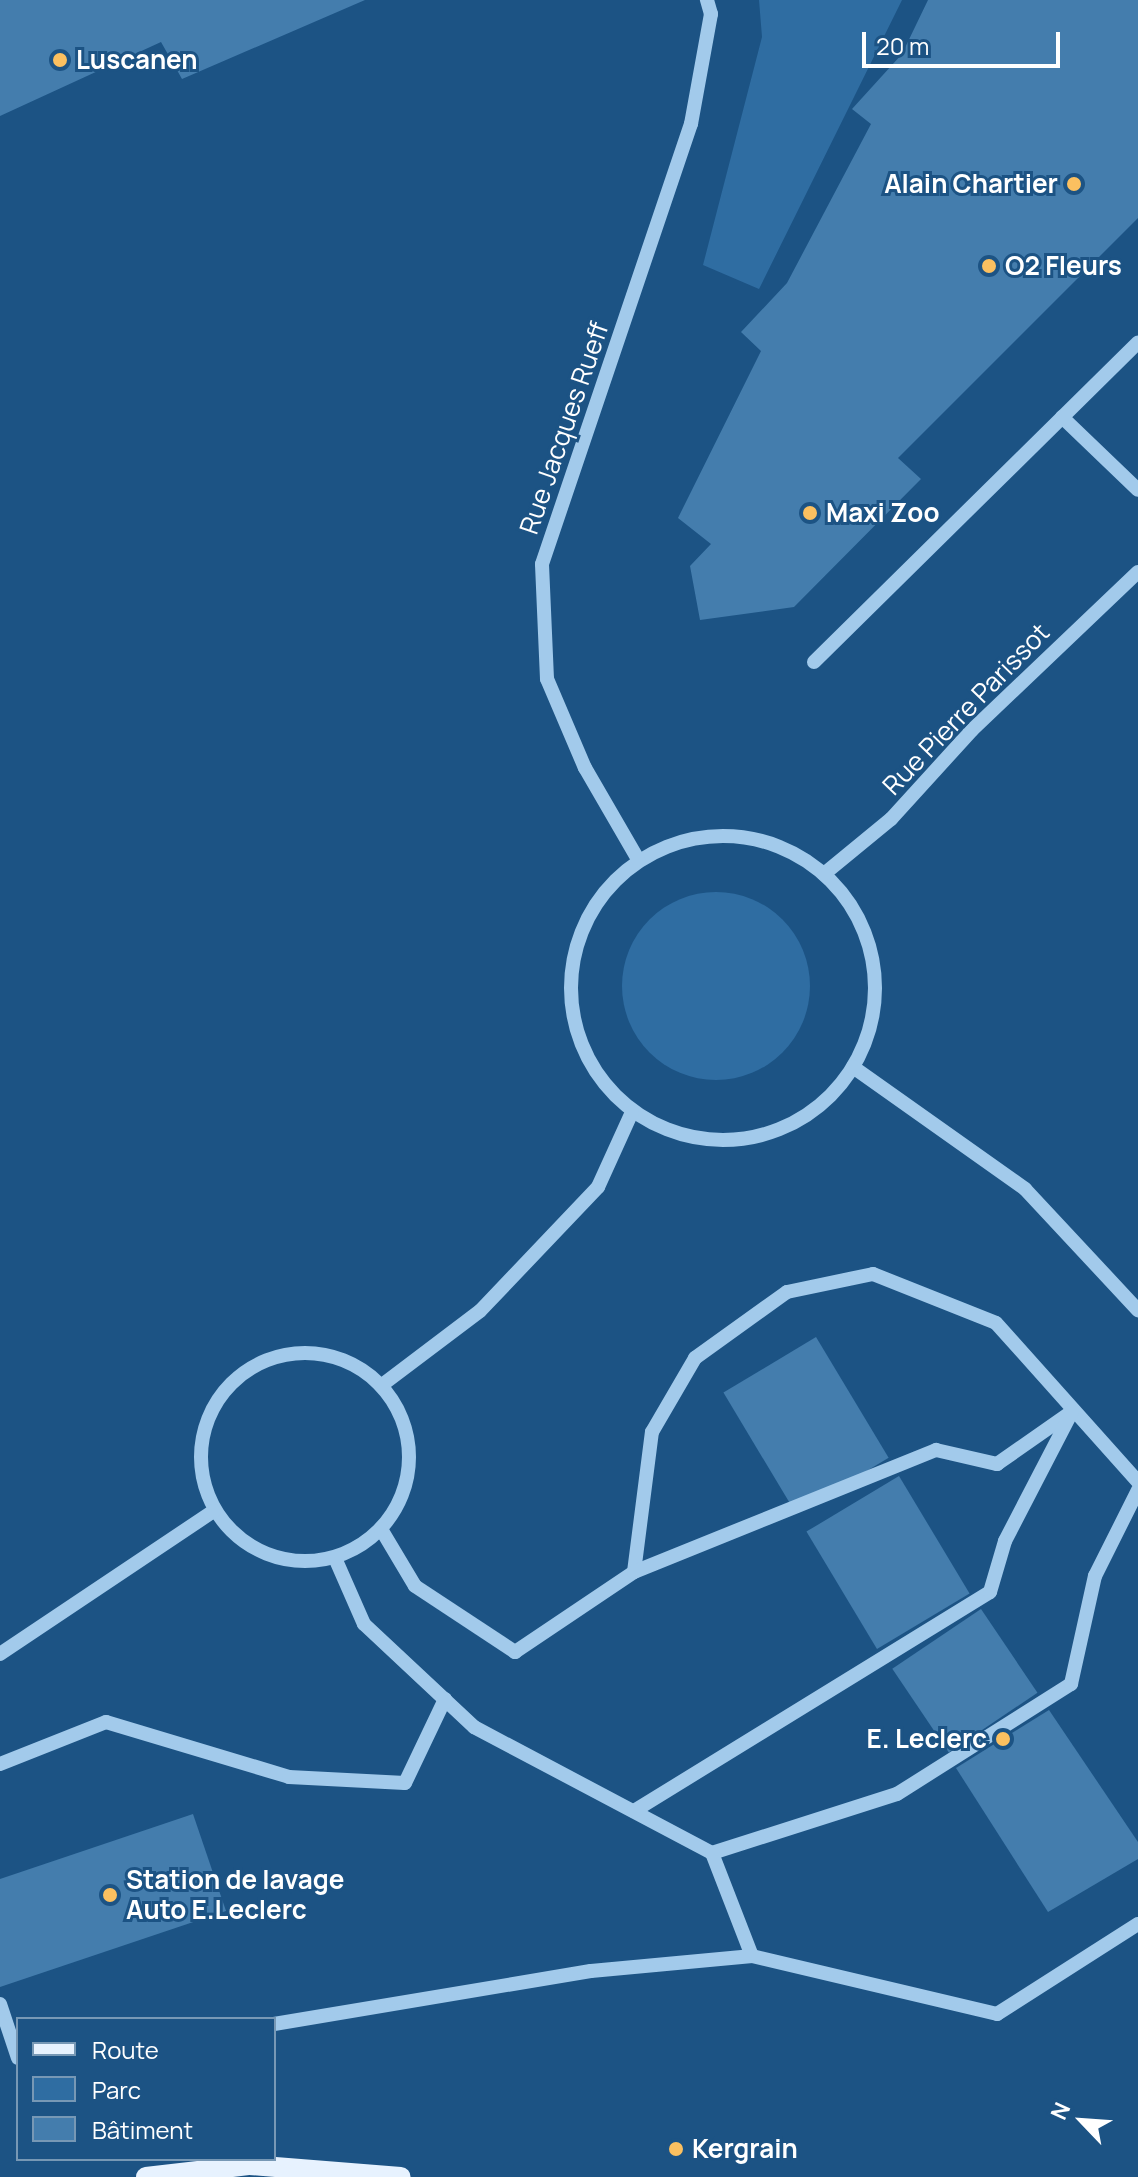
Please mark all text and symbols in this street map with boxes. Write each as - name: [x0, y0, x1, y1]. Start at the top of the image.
- scale bar: [866, 16, 1064, 66]
- text: 20 m: [876, 29, 929, 62]
- place label: Luscanen: [76, 44, 198, 76]
- marker: Luscanen: [51, 51, 69, 69]
- place label: Alain Chartier: [884, 168, 1058, 200]
- marker: Alain Chartier: [1065, 175, 1083, 193]
- place label: O2 Fleurs: [1005, 250, 1122, 282]
- marker: O2 Fleurs: [980, 257, 998, 275]
- street label: Rue Jacques Rueff: [513, 318, 615, 538]
- place label: Maxi Zoo: [826, 497, 939, 529]
- marker: Maxi Zoo: [801, 504, 819, 522]
- street label: Rue Pierre Parissot: [876, 617, 1056, 801]
- place label: E. Leclerc: [867, 1723, 987, 1755]
- marker: E. Leclerc: [994, 1730, 1012, 1748]
- place label: Station de lavage Auto E.Leclerc: [126, 1864, 344, 1926]
- marker: Station de lavage Auto E.Leclerc: [101, 1886, 119, 1904]
- legend: [16, 2017, 276, 2161]
- text: Route: [92, 2033, 159, 2066]
- text: Parc: [92, 2073, 141, 2106]
- north arrow: [1042, 2081, 1122, 2161]
- text: N: [1043, 2097, 1077, 2124]
- text: Bâtiment: [92, 2113, 193, 2146]
- place label: Kergrain: [692, 2133, 798, 2165]
- marker: Kergrain: [667, 2140, 685, 2158]

